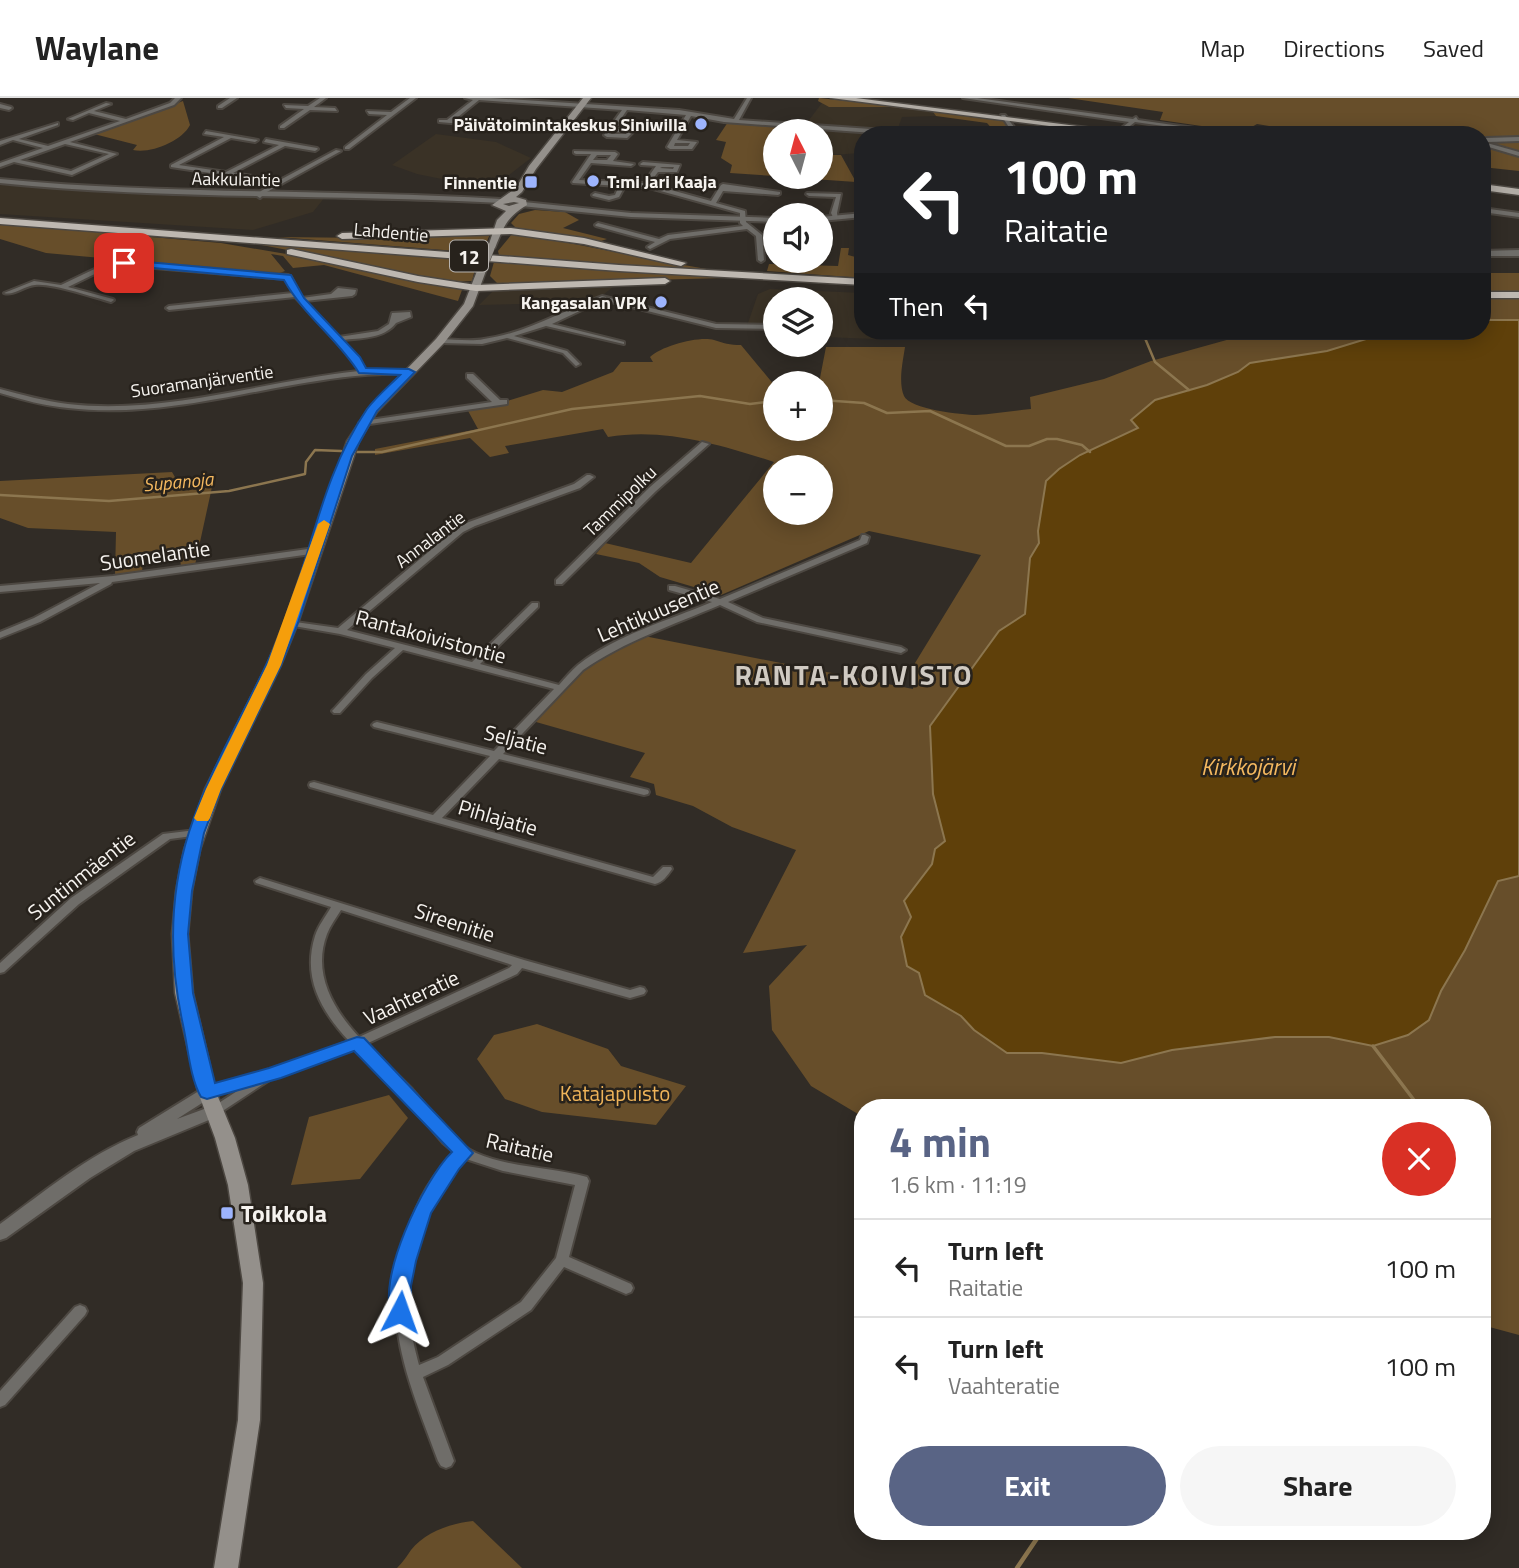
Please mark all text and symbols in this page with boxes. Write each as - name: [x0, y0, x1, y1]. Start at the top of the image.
- text: Waylane: [35, 23, 159, 73]
- text: Map: [1200, 30, 1245, 66]
- text: Directions: [1283, 30, 1385, 66]
- text: Saved: [1423, 30, 1484, 66]
- place label: Päivätoimintakeskus Siniwilla: [453, 111, 687, 138]
- marker: Päivätoimintakeskus Siniwilla: [693, 116, 709, 132]
- north arrow: [763, 119, 833, 189]
- map controls: [763, 119, 833, 525]
- text: 100 m: [1004, 138, 1138, 213]
- icon: left: [889, 154, 980, 245]
- street label: Aakkulantie: [191, 165, 281, 193]
- place label: T:mi Jari Kaaja: [607, 168, 717, 195]
- place label: Finnentie: [443, 169, 517, 196]
- marker: T:mi Jari Kaaja: [585, 173, 601, 189]
- marker: Finnentie: [523, 174, 539, 190]
- button: sound: [763, 203, 833, 273]
- text: Raitatie: [1004, 206, 1108, 254]
- street label: Lahdentie: [353, 215, 429, 249]
- pin: [94, 233, 154, 293]
- road number: 12: [450, 240, 488, 272]
- icon: arrive: [105, 244, 143, 282]
- button: layers: [763, 287, 833, 357]
- text: Then: [889, 287, 944, 326]
- icon: left: [958, 287, 996, 325]
- place label: Kangasalan VPK: [521, 289, 647, 316]
- marker: Kangasalan VPK: [653, 294, 669, 310]
- street label: Suoramanjärventie: [129, 358, 275, 404]
- button: +: [763, 371, 833, 441]
- button: −: [763, 455, 833, 525]
- street label: Tammipolku: [577, 459, 663, 543]
- water label: Supanoja: [142, 463, 216, 499]
- street label: Annalantie: [389, 504, 471, 574]
- street label: Suomelantie: [98, 531, 212, 579]
- street label: Lehtikuusentie: [592, 570, 724, 650]
- street label: Rantakoivistontie: [352, 601, 510, 671]
- district label: RANTA-KOIVISTO: [735, 653, 973, 696]
- street label: Seljatie: [481, 716, 551, 762]
- water label: Kirkkojärvi: [1201, 749, 1297, 784]
- street label: Pihlajatie: [454, 790, 542, 844]
- street label: Suntinmäentie: [20, 823, 142, 927]
- street label: Sireenitie: [411, 894, 499, 950]
- street label: Vaahteratie: [358, 961, 464, 1033]
- park label: Katajapuisto: [560, 1077, 670, 1109]
- text: 4 min: [889, 1109, 991, 1173]
- button: close: [1382, 1122, 1456, 1196]
- street label: Raitatie: [483, 1124, 557, 1170]
- text: 1.6 km · 11:19: [889, 1167, 1027, 1202]
- place label: Toikkola: [241, 1195, 327, 1231]
- marker: Toikkola: [219, 1205, 235, 1221]
- text: Turn left: [948, 1231, 1043, 1270]
- icon: left: [889, 1249, 927, 1287]
- text: 100 m: [1385, 1249, 1456, 1288]
- text: Raitatie: [948, 1270, 1023, 1305]
- position arrow: [363, 1275, 437, 1349]
- text: Turn left: [948, 1329, 1043, 1368]
- icon: left: [889, 1347, 927, 1385]
- text: 100 m: [1385, 1347, 1456, 1386]
- text: Vaahteratie: [948, 1368, 1060, 1403]
- button: Exit: [889, 1446, 1166, 1526]
- button: Share: [1180, 1446, 1456, 1526]

